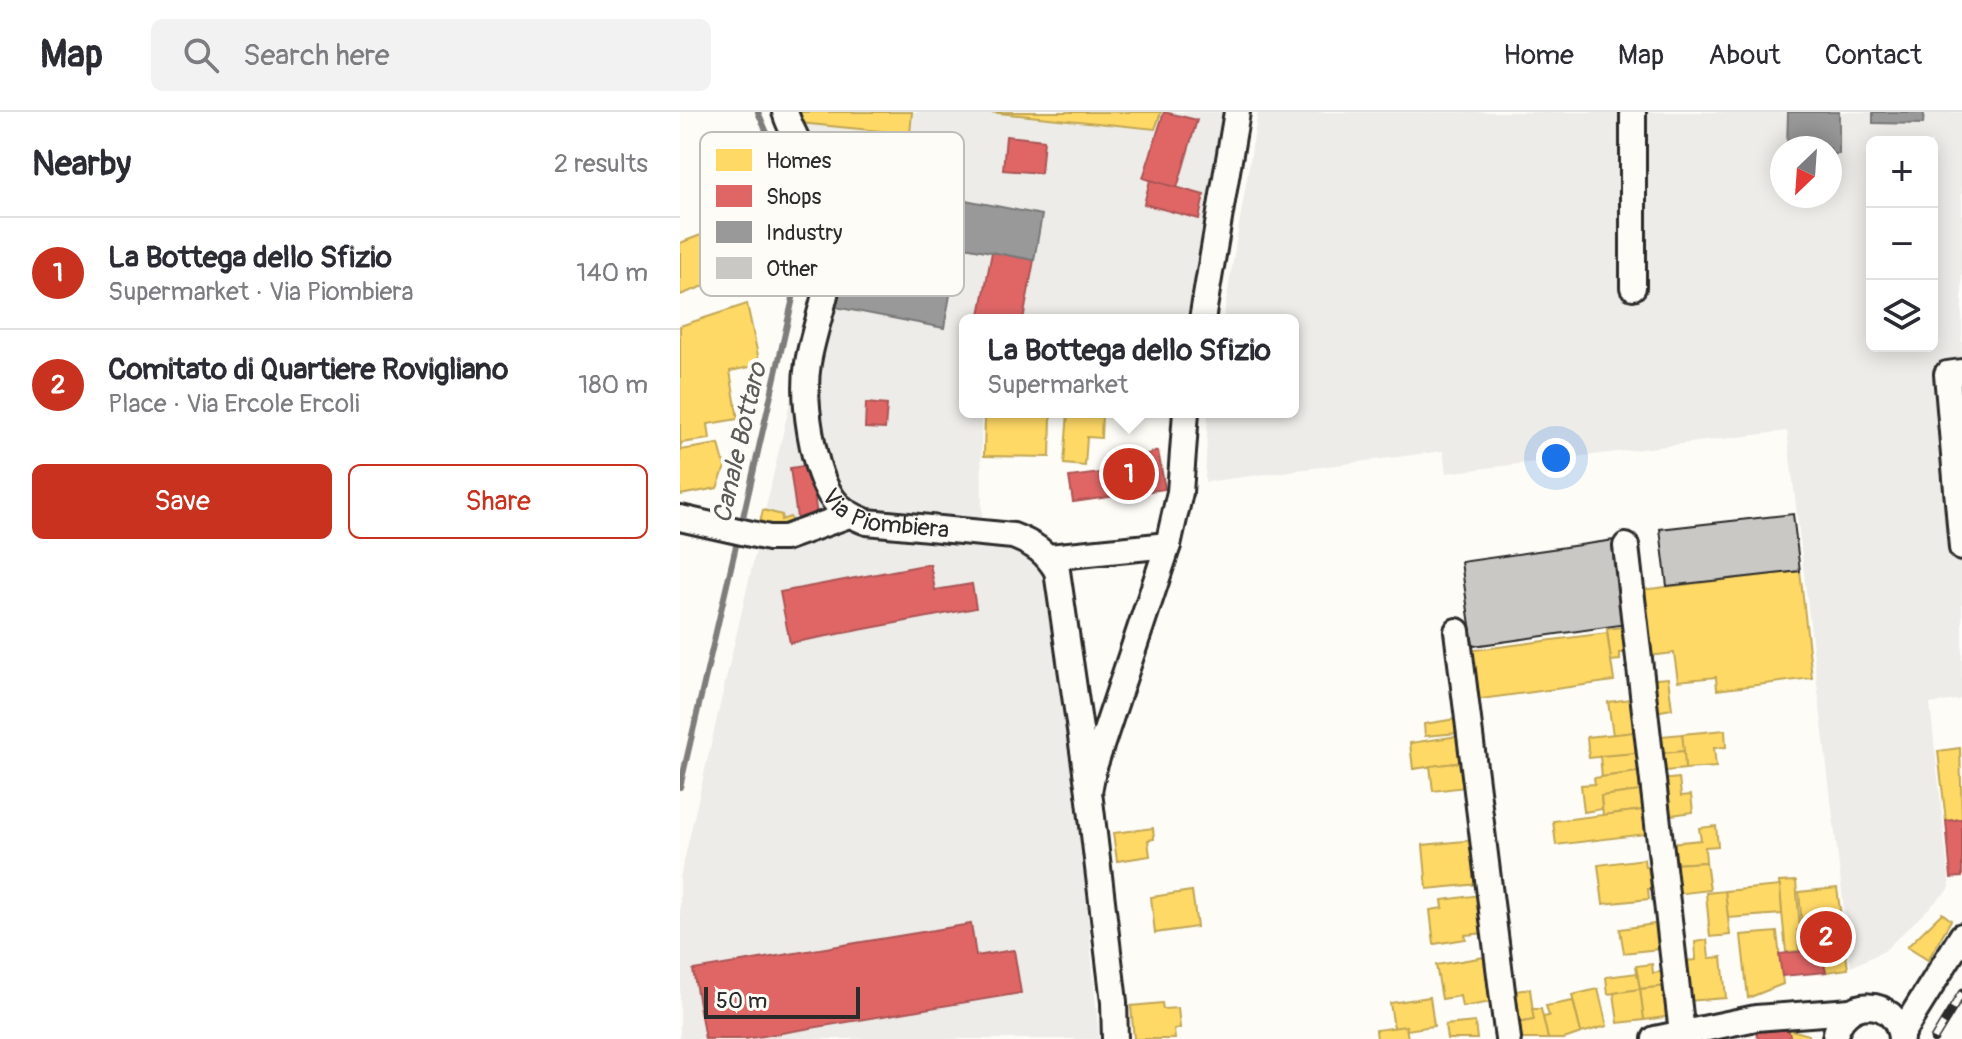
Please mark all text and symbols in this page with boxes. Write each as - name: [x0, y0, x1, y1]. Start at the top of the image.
- search box: [151, 19, 711, 91]
- text: Map: [40, 31, 103, 79]
- icon: search: [179, 33, 223, 77]
- text: Search here: [243, 37, 390, 74]
- text: Home: [1503, 38, 1574, 73]
- text: Map: [1618, 38, 1664, 73]
- text: About: [1708, 38, 1781, 73]
- text: Contact: [1825, 38, 1922, 73]
- legend: [700, 132, 964, 296]
- north arrow: [1770, 136, 1842, 208]
- map controls: [1866, 136, 1938, 352]
- button: +: [1866, 136, 1938, 208]
- text: Nearby: [32, 143, 131, 186]
- text: Homes: [766, 147, 831, 175]
- text: 2 results: [554, 148, 648, 180]
- text: Shops: [766, 183, 822, 211]
- button: −: [1866, 208, 1938, 280]
- text: Industry: [766, 219, 842, 247]
- text: La Bottega dello Sfizio: [108, 239, 392, 276]
- text: Other: [766, 255, 818, 283]
- text: 1: [53, 257, 63, 289]
- text: 140 m: [576, 257, 648, 289]
- text: Supermarket · Via Piombiera: [108, 276, 414, 308]
- button: layers: [1866, 280, 1938, 352]
- popup: [959, 314, 1299, 418]
- text: La Bottega dello Sfizio: [987, 332, 1271, 369]
- text: Comitato di Quartiere Rovigliano: [108, 351, 508, 388]
- water label: Canale Bottaro: [706, 358, 774, 526]
- text: 2: [51, 369, 65, 401]
- text: 180 m: [578, 369, 648, 401]
- text: Supermarket: [987, 369, 1128, 401]
- text: Place · Via Ercole Ercoli: [108, 388, 360, 420]
- your location: [1536, 438, 1576, 478]
- pin: 1: [1103, 444, 1155, 504]
- button: Save: [32, 464, 332, 539]
- button: Share: [348, 464, 648, 539]
- street label: Via Piombiera: [815, 483, 951, 545]
- pin: 2: [1800, 907, 1852, 967]
- scale bar: [704, 983, 860, 1019]
- text: 50 m: [716, 987, 767, 1015]

